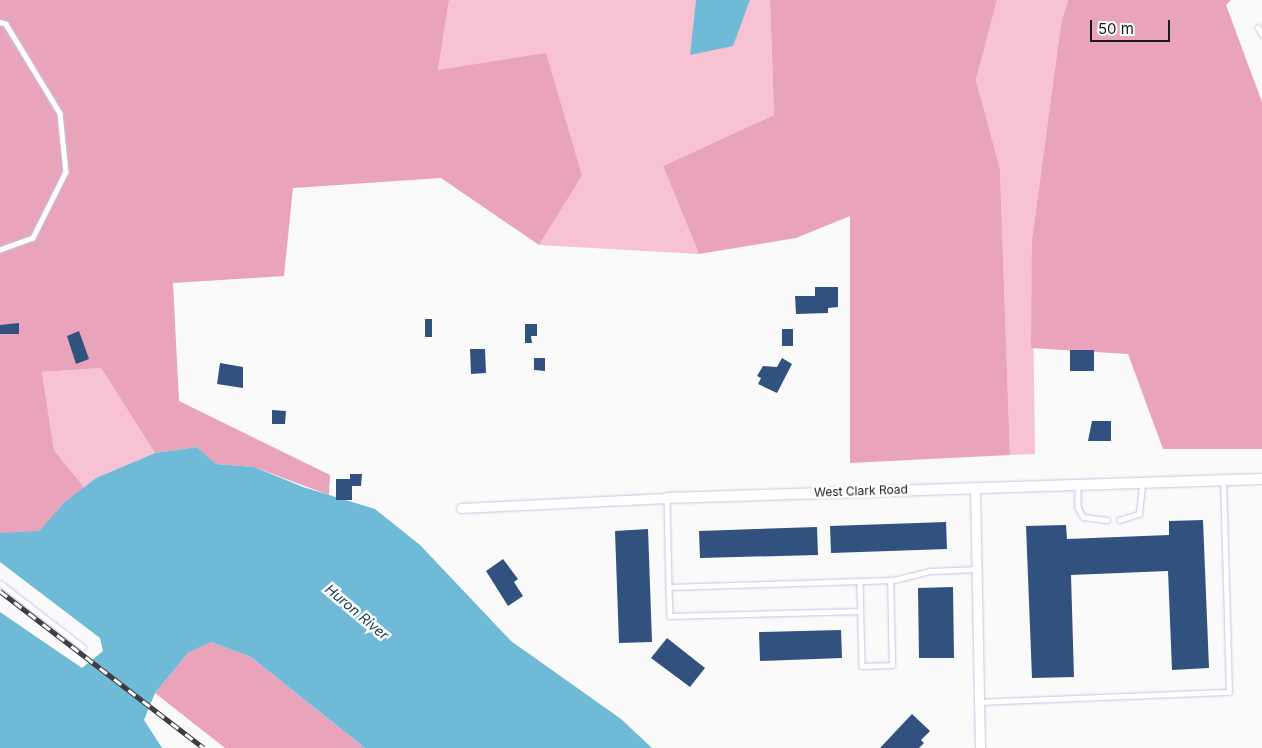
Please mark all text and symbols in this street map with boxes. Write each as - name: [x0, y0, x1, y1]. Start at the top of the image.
- scale bar: [1092, 10, 1172, 42]
- text: 50 m: [1098, 19, 1134, 38]
- street label: West Clark Road: [814, 482, 908, 500]
- water label: Huron River: [322, 581, 392, 643]

